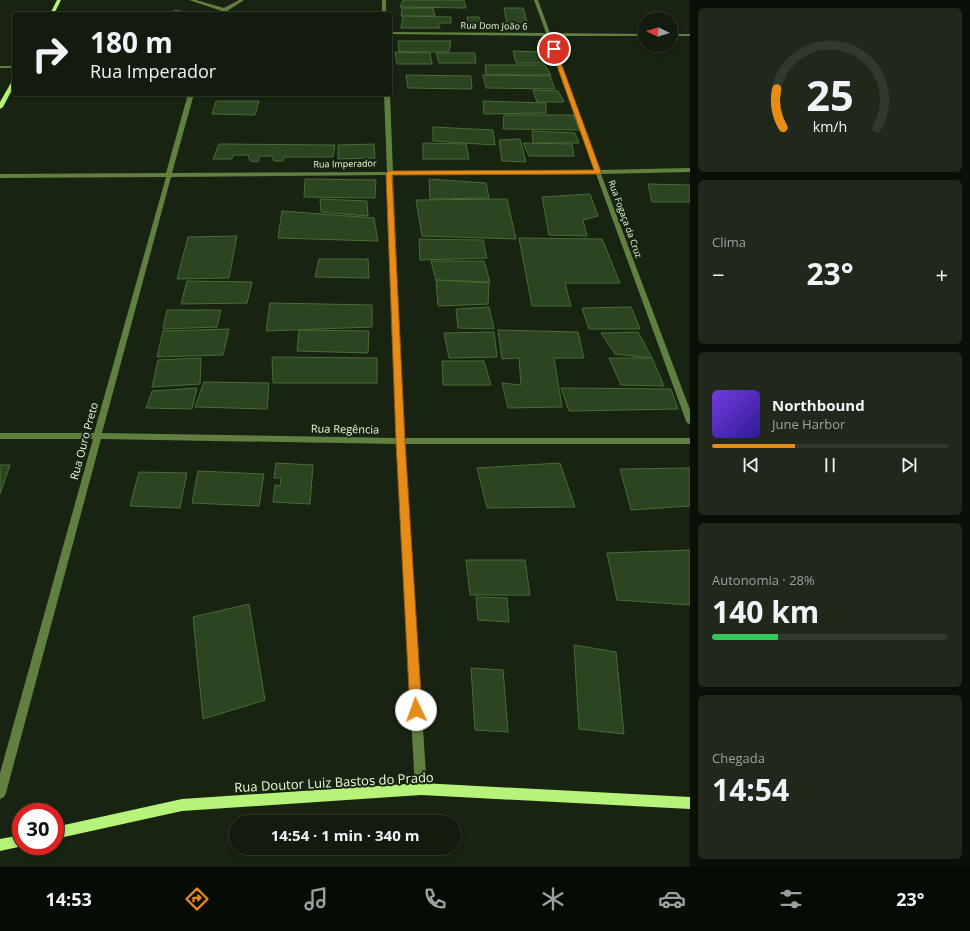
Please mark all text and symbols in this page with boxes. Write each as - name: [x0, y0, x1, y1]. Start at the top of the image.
- north arrow: [638, 12, 678, 52]
- map controls: [638, 12, 678, 52]
- street label: Rua Dom João 6: [461, 18, 527, 33]
- text: 180 m: [90, 23, 173, 61]
- icon: right: [24, 28, 76, 80]
- pin: [537, 32, 571, 66]
- icon: arrive: [543, 38, 565, 60]
- text: Rua Imperador: [90, 59, 216, 83]
- text: 25: [806, 67, 854, 123]
- text: km/h: [813, 116, 847, 135]
- street label: Rua Imperador: [313, 156, 377, 171]
- street label: Rua Fogaça da Cruz: [605, 178, 646, 260]
- text: Clima: [712, 233, 746, 251]
- text: 23°: [806, 253, 854, 294]
- text: −: [712, 259, 725, 289]
- text: +: [935, 259, 948, 289]
- text: Northbound: [772, 395, 865, 415]
- street label: Rua Ouro Preto: [66, 400, 101, 481]
- text: June Harbor: [772, 415, 845, 433]
- street label: Rua Regência: [311, 420, 379, 437]
- icon: previous: [740, 454, 762, 476]
- icon: pause: [819, 454, 841, 476]
- icon: next: [898, 454, 920, 476]
- text: Autonomia · 28%: [712, 571, 815, 589]
- text: 140 km: [712, 591, 819, 632]
- position arrow: [395, 689, 437, 731]
- text: Chegada: [712, 749, 765, 767]
- street label: Rua Doutor Luiz Bastos do Prado: [234, 768, 434, 796]
- text: 14:54: [712, 769, 789, 810]
- speed limit sign: 30: [12, 803, 64, 855]
- text: 14:54 · 1 min · 340 m: [271, 825, 419, 845]
- icon: directions: [183, 885, 211, 913]
- icon: music: [302, 885, 330, 913]
- icon: phone: [421, 885, 449, 913]
- icon: climate: [539, 885, 567, 913]
- icon: car: [658, 885, 686, 913]
- icon: filters: [777, 885, 805, 913]
- text: 14:53: [45, 887, 92, 911]
- text: 23°: [896, 887, 925, 911]

